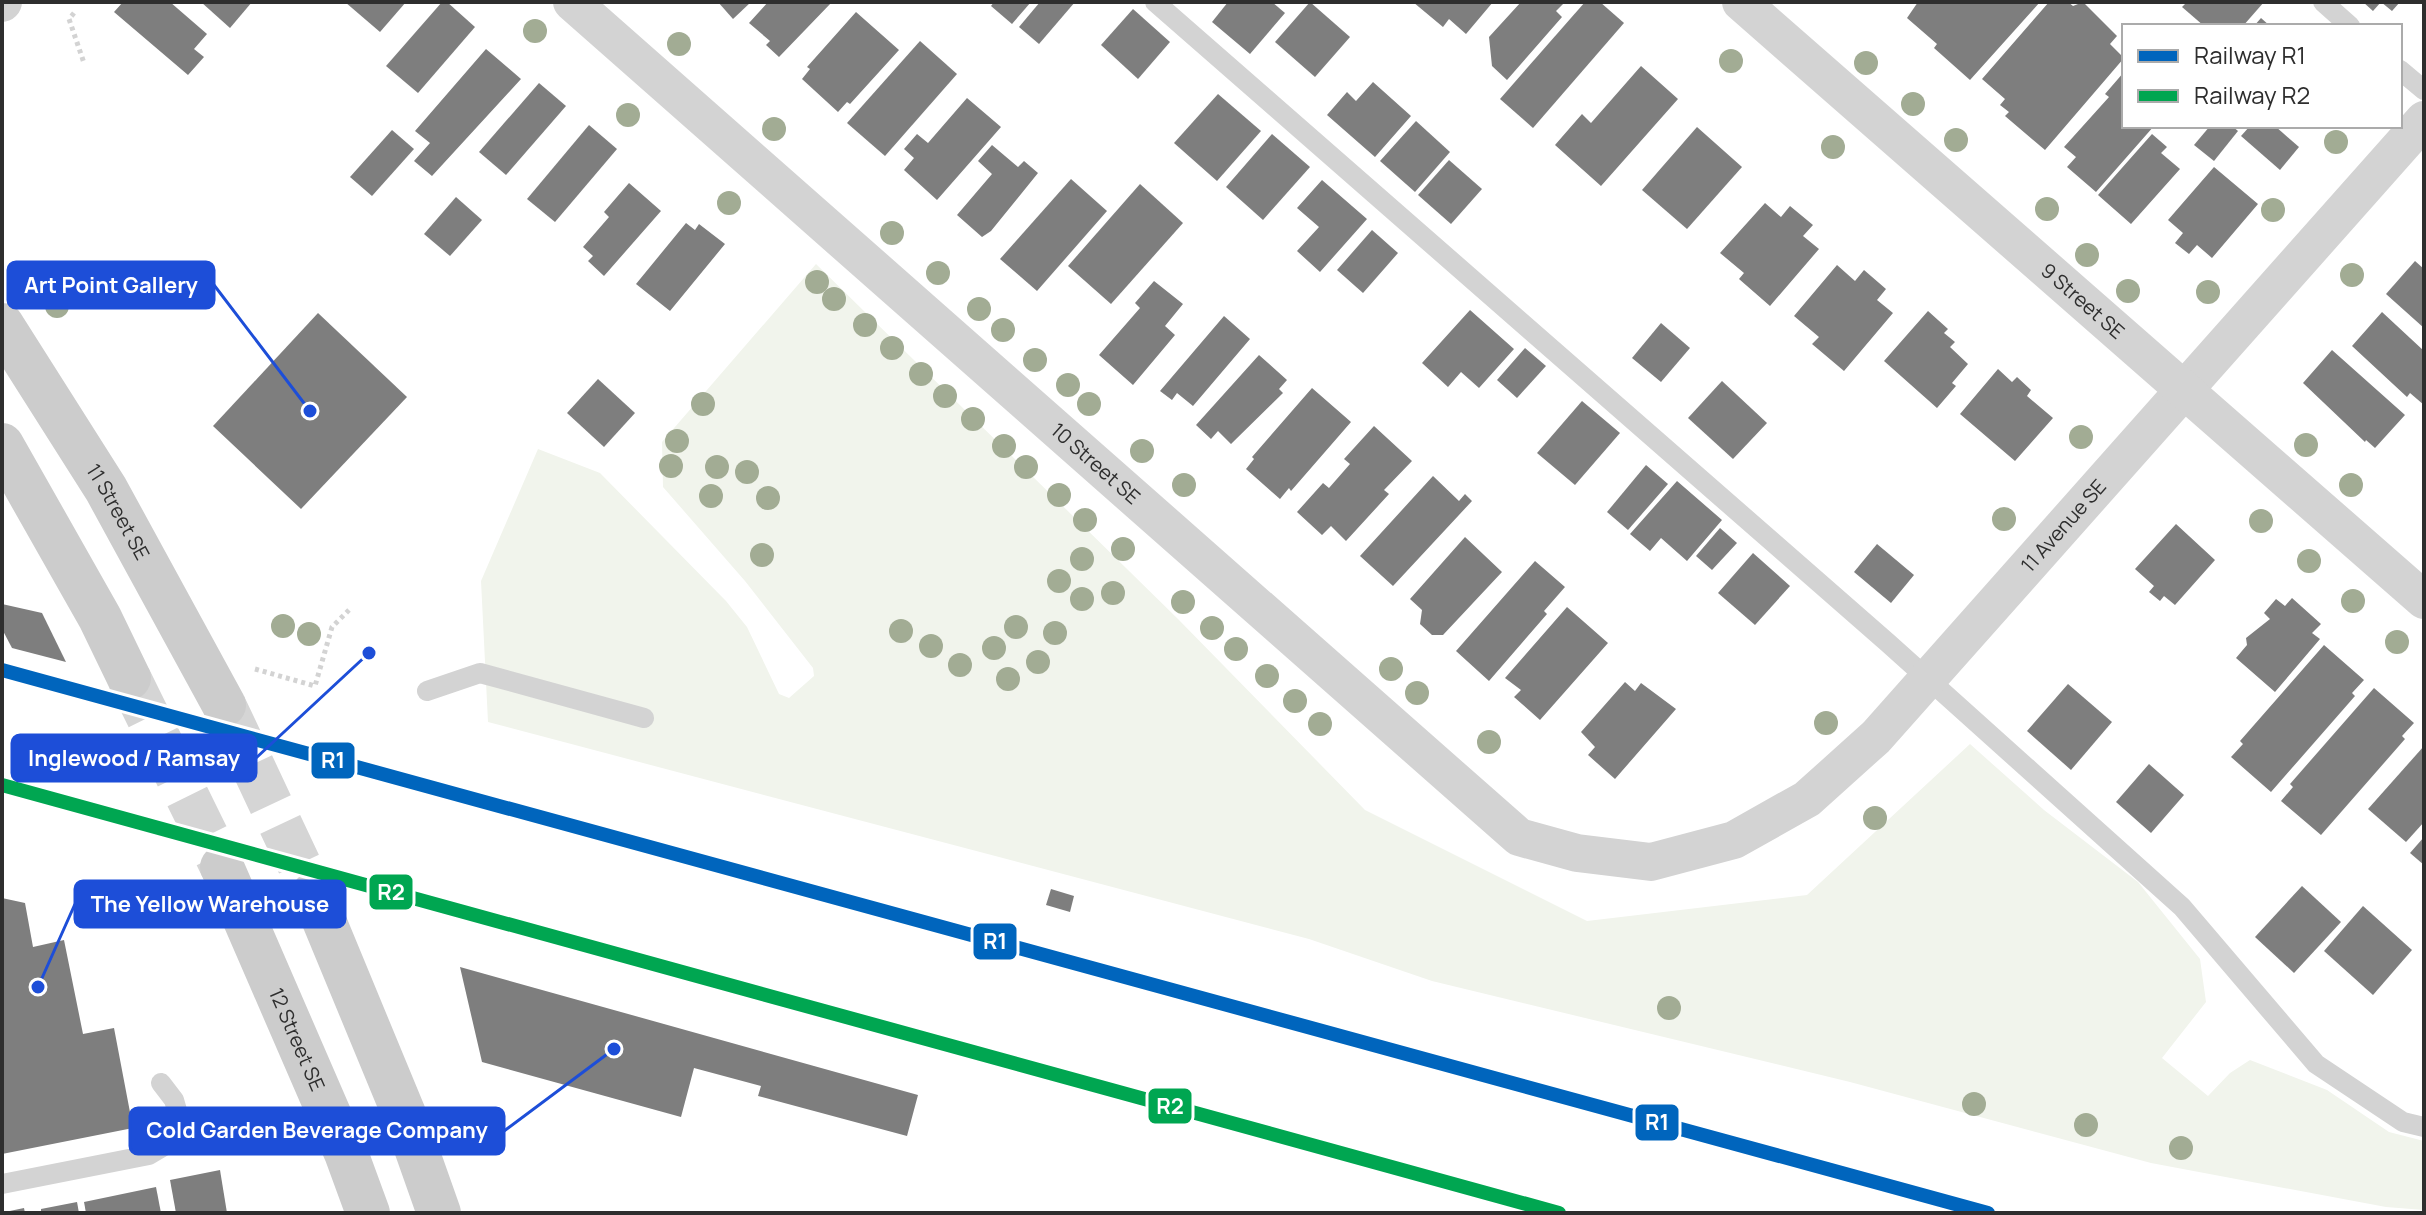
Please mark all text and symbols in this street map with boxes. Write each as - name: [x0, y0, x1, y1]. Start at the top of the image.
- legend: [2122, 24, 2402, 128]
- text: Railway R1: [2194, 38, 2306, 71]
- text: Railway R2: [2194, 78, 2310, 111]
- street label: 9 Street SE: [2035, 257, 2131, 345]
- callout: Art Point Gallery: [8, 262, 214, 308]
- text: Art Point Gallery: [24, 270, 199, 300]
- street label: 10 Street SE: [1045, 417, 1146, 510]
- street label: 11 Street SE: [80, 458, 156, 564]
- street label: 11 Avenue SE: [2015, 473, 2112, 578]
- callout: Inglewood / Ramsay: [12, 735, 256, 781]
- line badge: R1: [310, 741, 356, 780]
- text: Inglewood / Ramsay: [28, 743, 241, 773]
- text: R1: [321, 745, 345, 775]
- line badge: R2: [368, 873, 414, 911]
- text: R2: [377, 877, 405, 907]
- callout: The Yellow Warehouse: [75, 881, 345, 927]
- text: The Yellow Warehouse: [91, 889, 329, 919]
- line badge: R1: [972, 922, 1018, 961]
- text: R1: [983, 926, 1007, 956]
- street label: 12 Street SE: [263, 984, 331, 1095]
- line badge: R2: [1147, 1087, 1193, 1125]
- text: R2: [1156, 1091, 1184, 1121]
- line badge: R1: [1634, 1103, 1680, 1142]
- text: R1: [1645, 1107, 1669, 1137]
- callout: Cold Garden Beverage Company: [130, 1108, 504, 1154]
- text: Cold Garden Beverage Company: [146, 1115, 488, 1145]

